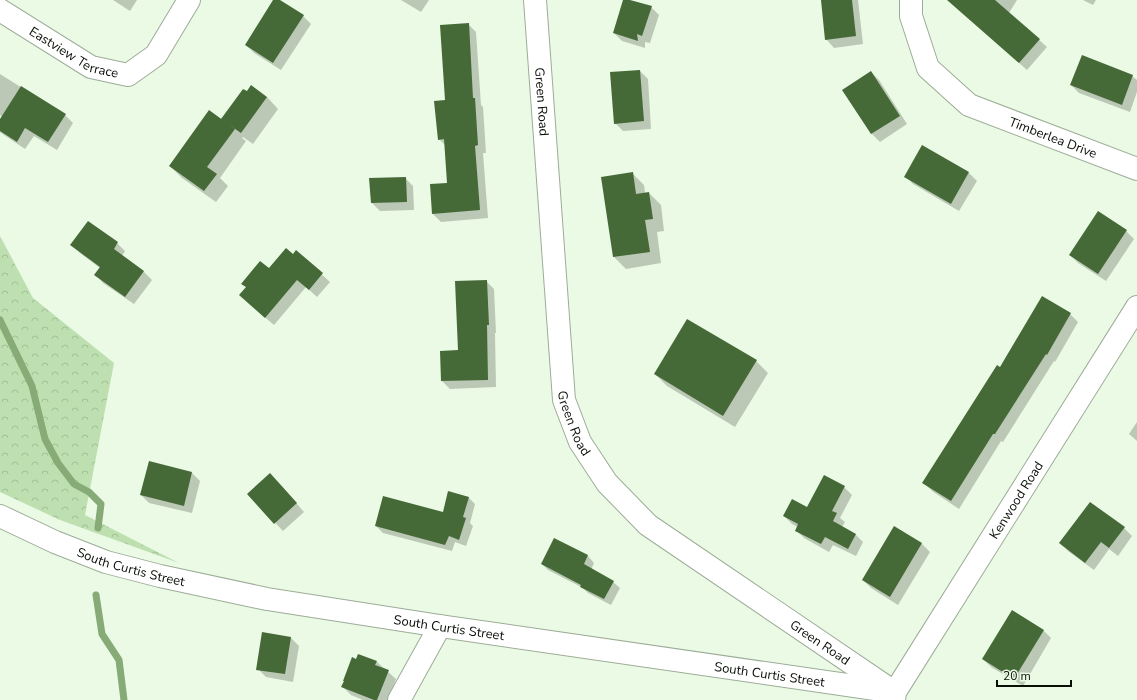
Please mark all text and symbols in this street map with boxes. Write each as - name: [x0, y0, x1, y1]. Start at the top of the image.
- street label: Eastview Terrace: [26, 23, 120, 83]
- street label: Green Road: [530, 67, 553, 137]
- street label: Timberlea Drive: [1006, 113, 1100, 163]
- street label: Green Road: [553, 390, 595, 460]
- street label: Kenwood Road: [985, 458, 1048, 543]
- street label: South Curtis Street: [74, 543, 187, 591]
- street label: South Curtis Street: [392, 611, 506, 645]
- street label: Green Road: [786, 616, 853, 670]
- street label: South Curtis Street: [713, 658, 826, 692]
- scale bar: [997, 662, 1071, 688]
- text: 20 m: [1003, 668, 1031, 684]

